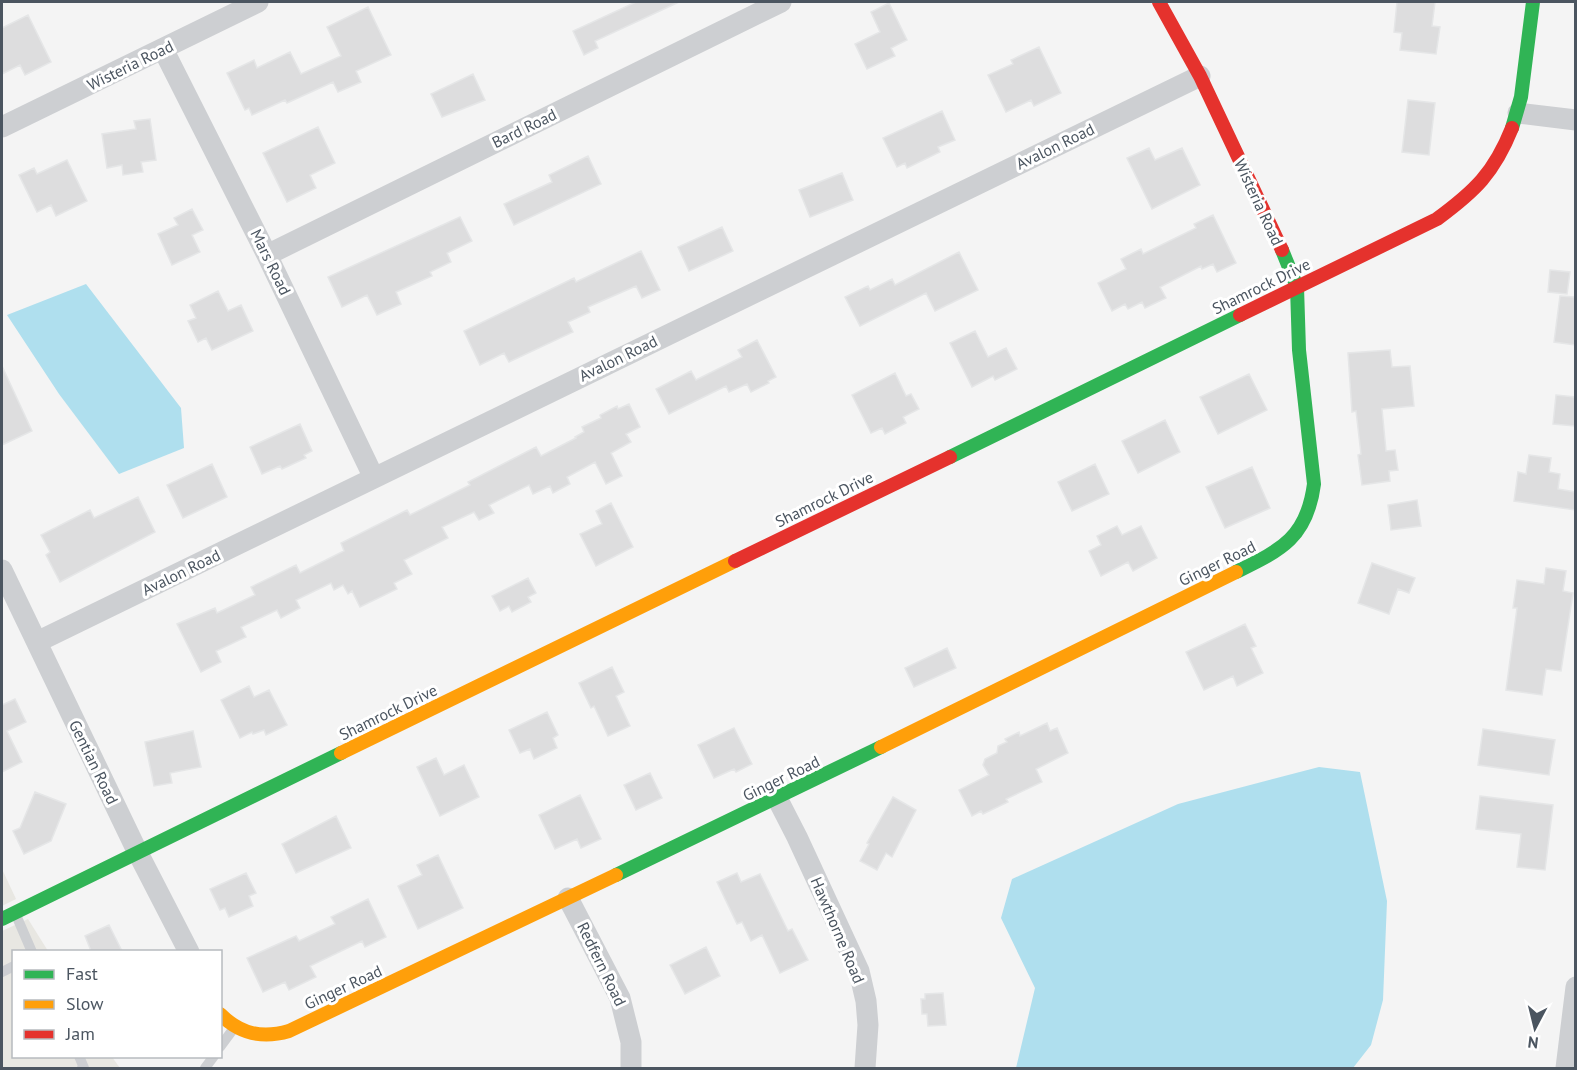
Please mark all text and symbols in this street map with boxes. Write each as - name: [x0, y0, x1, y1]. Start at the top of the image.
- street label: Wisteria Road: [84, 36, 176, 94]
- street label: Bard Road: [488, 104, 560, 152]
- street label: Avalon Road: [1013, 118, 1097, 174]
- street label: Wisteria Road: [1230, 155, 1288, 249]
- street label: Mars Road: [246, 226, 296, 298]
- street label: Shamrock Drive: [1209, 254, 1313, 318]
- street label: Avalon Road: [576, 330, 660, 386]
- street label: Shamrock Drive: [772, 467, 876, 531]
- street label: Ginger Road: [1175, 536, 1259, 590]
- street label: Avalon Road: [139, 544, 223, 600]
- street label: Shamrock Drive: [336, 680, 440, 744]
- street label: Gentian Road: [65, 717, 123, 807]
- street label: Ginger Road: [739, 751, 823, 805]
- street label: Hawthorne Road: [807, 874, 869, 986]
- street label: Redfern Road: [573, 919, 631, 1009]
- legend: [12, 950, 222, 1058]
- street label: Ginger Road: [301, 960, 385, 1014]
- text: Fast: [66, 962, 98, 985]
- text: Slow: [66, 992, 104, 1015]
- north arrow: [1505, 998, 1565, 1058]
- text: Jam: [65, 1022, 95, 1045]
- text: N: [1527, 1032, 1540, 1053]

